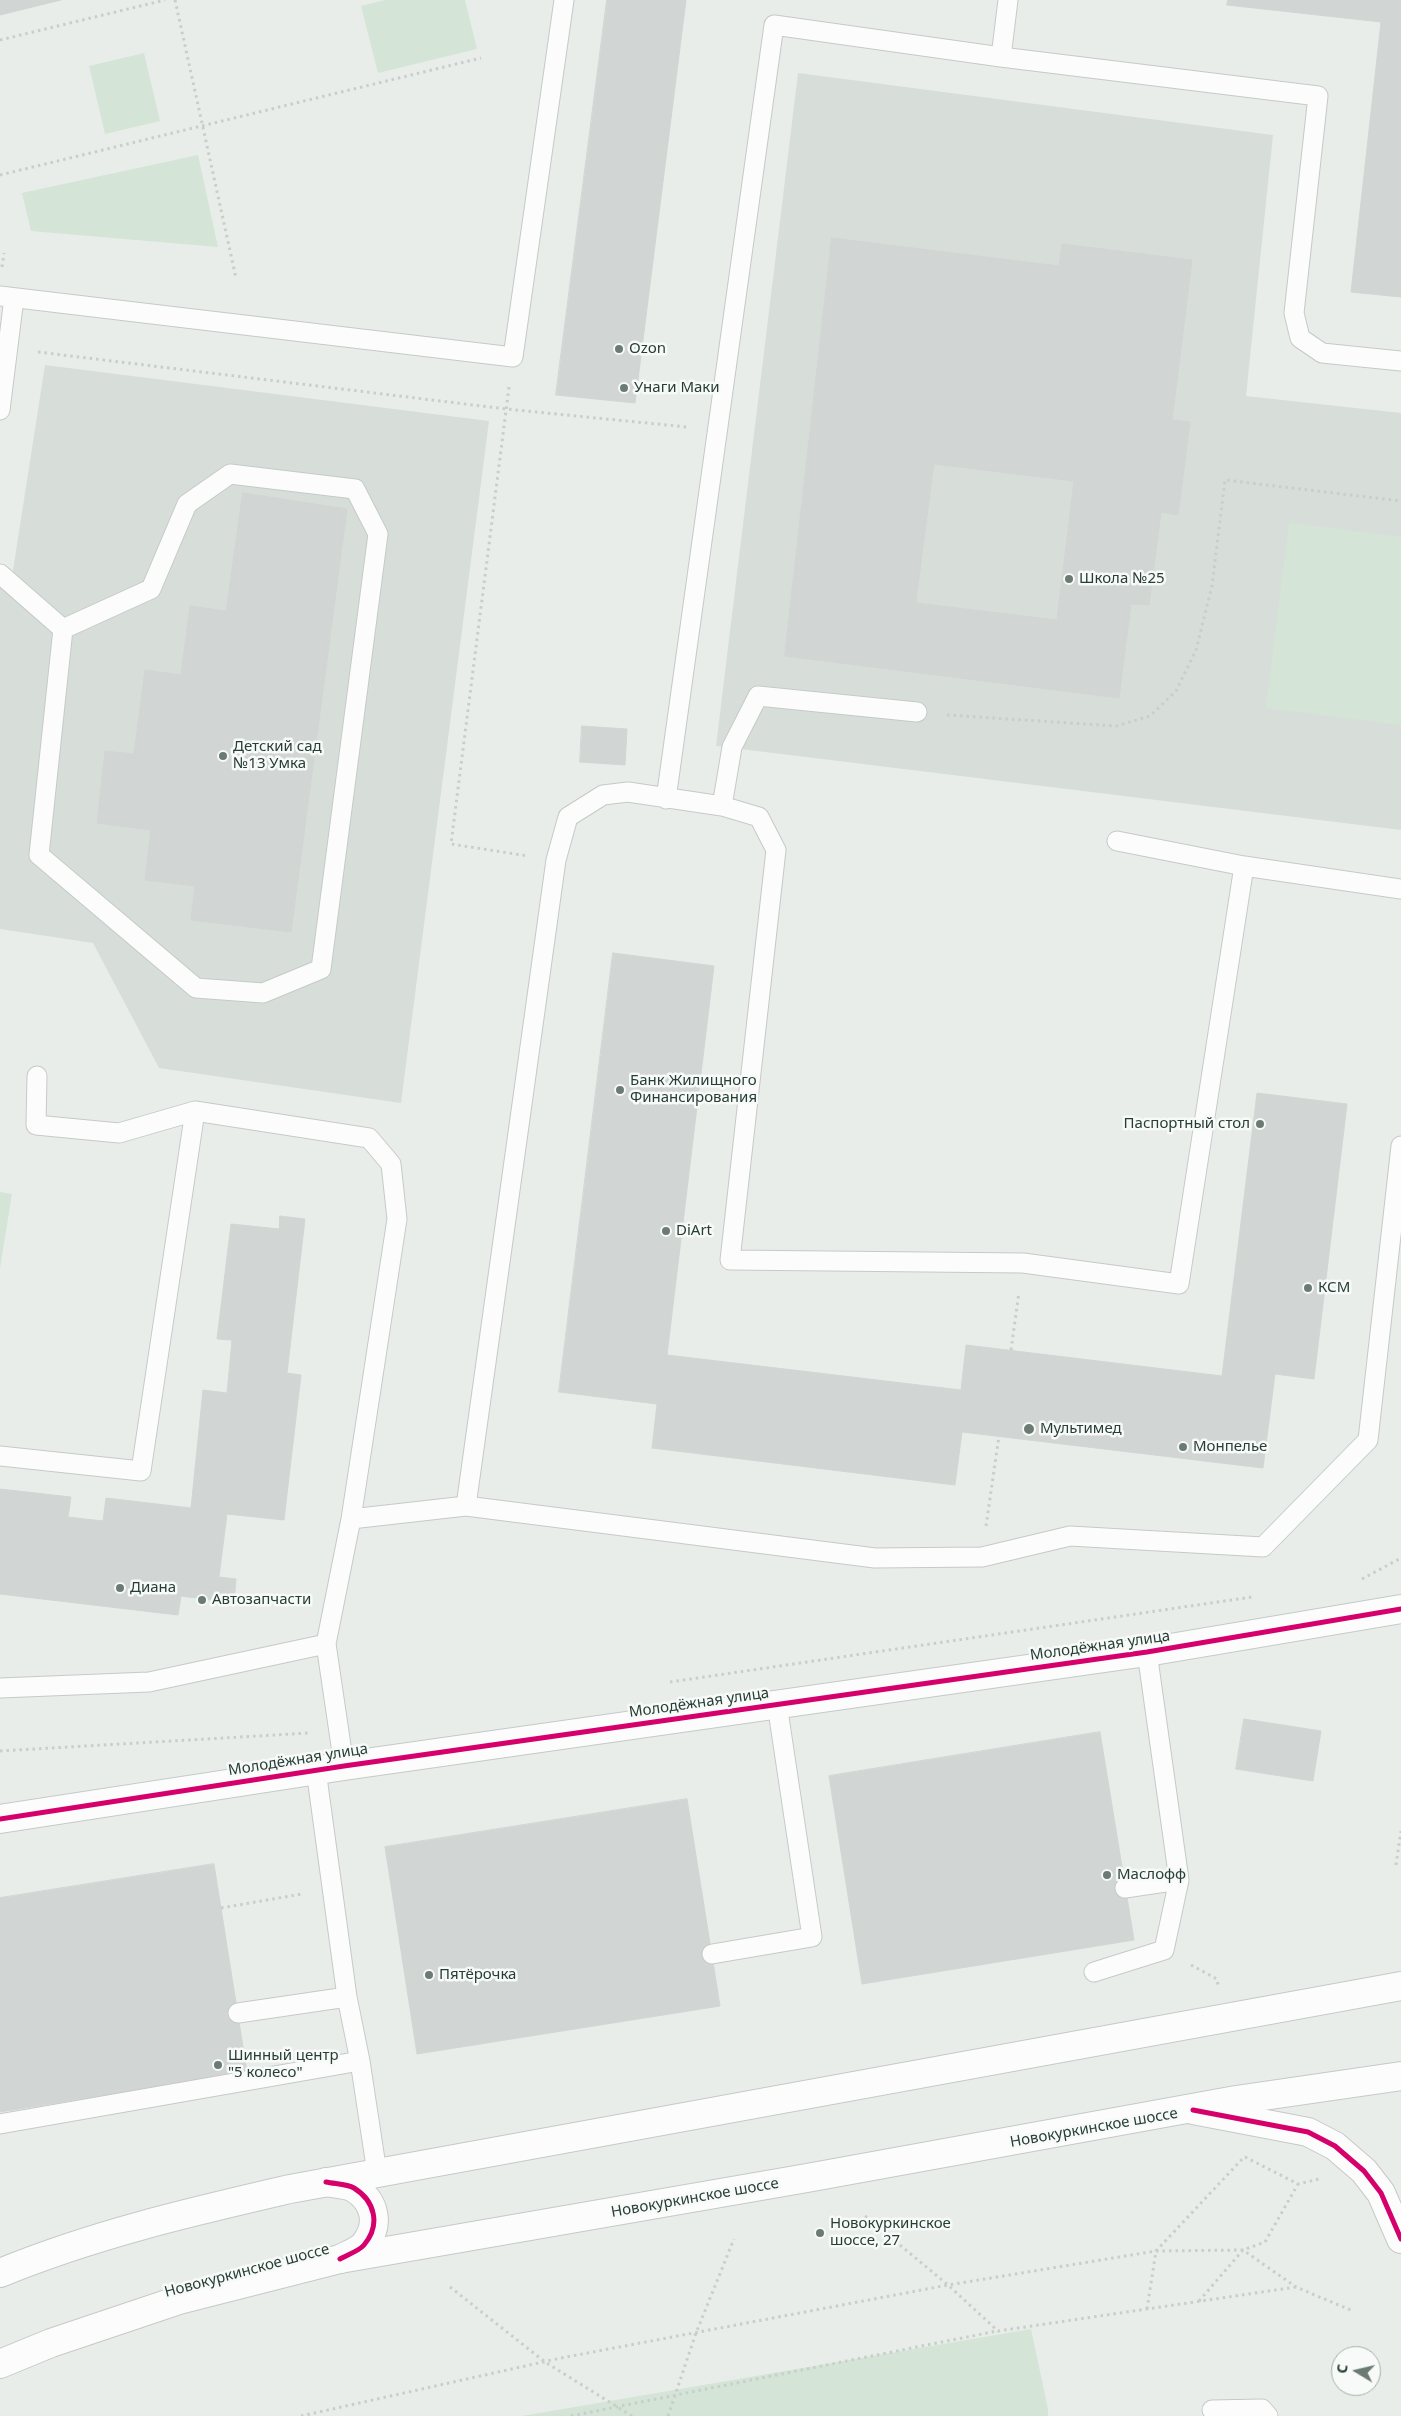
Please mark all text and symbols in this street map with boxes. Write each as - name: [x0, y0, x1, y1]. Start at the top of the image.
- place label: Ozon: [629, 340, 666, 358]
- marker: Ozon: [613, 343, 625, 355]
- place label: Унаги Маки: [634, 379, 720, 397]
- marker: Унаги Маки: [618, 382, 630, 394]
- place label: Школа №25: [1079, 570, 1165, 588]
- marker: Школа №25: [1063, 573, 1075, 585]
- place label: Детский сад №13 Умка: [233, 738, 322, 773]
- marker: Детский сад №13 Умка: [217, 750, 229, 762]
- place label: Банк Жилищного Финансирования: [630, 1072, 757, 1107]
- marker: Банк Жилищного Финансирования: [614, 1084, 626, 1096]
- place label: Паспортный стол: [1124, 1115, 1250, 1133]
- marker: Паспортный стол: [1254, 1118, 1266, 1130]
- place label: DiArt: [676, 1222, 712, 1240]
- marker: DiArt: [660, 1225, 672, 1237]
- place label: КСМ: [1318, 1279, 1350, 1297]
- marker: КСМ: [1302, 1282, 1314, 1294]
- place label: Мультимед: [1040, 1420, 1122, 1438]
- marker: Мультимед: [1022, 1422, 1036, 1436]
- place label: Монпелье: [1193, 1438, 1267, 1456]
- marker: Монпелье: [1177, 1441, 1189, 1453]
- place label: Диана: [130, 1579, 176, 1597]
- marker: Диана: [114, 1582, 126, 1594]
- place label: Автозапчасти: [212, 1591, 311, 1609]
- marker: Автозапчасти: [196, 1594, 208, 1606]
- street label: Молодёжная улица: [1029, 1627, 1171, 1665]
- street label: Молодёжная улица: [628, 1684, 770, 1722]
- street label: Молодёжная улица: [227, 1740, 369, 1780]
- place label: Маслофф: [1117, 1866, 1186, 1884]
- marker: Маслофф: [1101, 1869, 1113, 1881]
- place label: Пятёрочка: [439, 1966, 516, 1984]
- marker: Пятёрочка: [423, 1969, 435, 1981]
- place label: Шинный центр "5 колесо": [228, 2047, 339, 2082]
- marker: Шинный центр "5 колесо": [212, 2059, 224, 2071]
- street label: Новокуркинское шоссе: [1009, 2104, 1179, 2152]
- street label: Новокуркинское шоссе: [610, 2174, 780, 2222]
- place label: Новокуркинское шоссе, 27: [830, 2215, 951, 2250]
- marker: Новокуркинское шоссе, 27: [814, 2227, 826, 2239]
- street label: Новокуркинское шоссе: [163, 2240, 331, 2302]
- north arrow: [1331, 2346, 1381, 2396]
- text: С: [1332, 2363, 1352, 2375]

